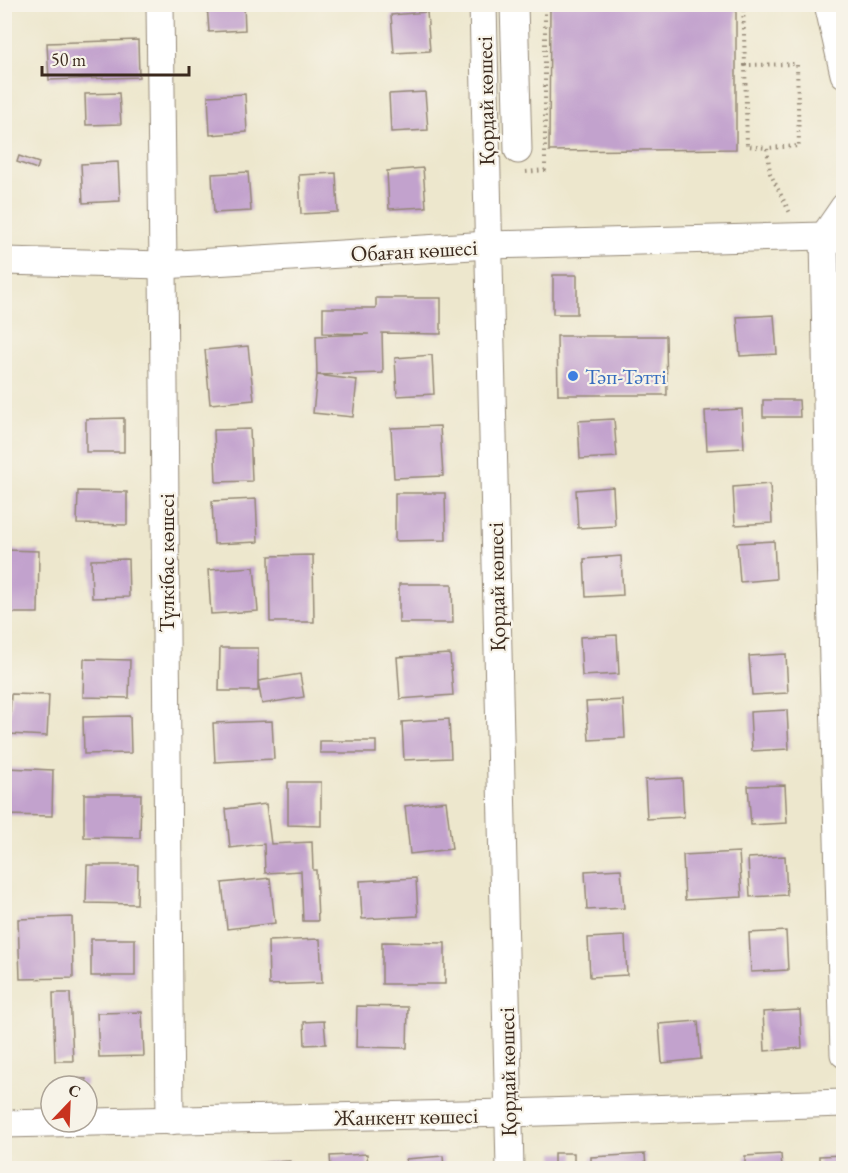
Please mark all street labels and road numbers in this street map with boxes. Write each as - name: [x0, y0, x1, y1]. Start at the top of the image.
- street label: Қордай көшесі: [470, 36, 501, 166]
- street label: Обаған көшесі: [350, 233, 478, 268]
- street label: Түлкібас көшесі: [152, 493, 181, 633]
- street label: Қордай көшесі: [481, 522, 512, 652]
- street label: Қордай көшесі: [492, 1007, 523, 1137]
- street label: Жанкент көшесі: [333, 1101, 478, 1132]

